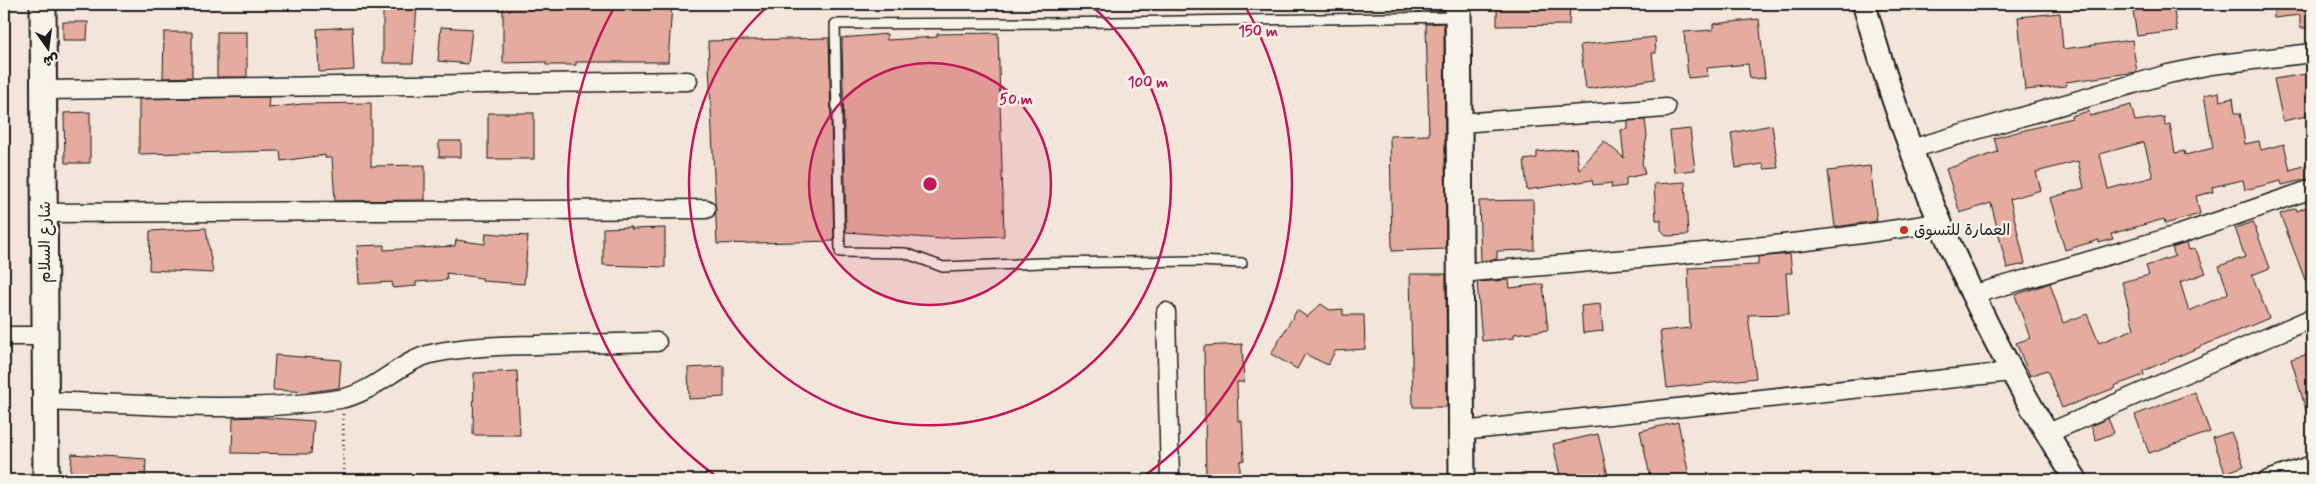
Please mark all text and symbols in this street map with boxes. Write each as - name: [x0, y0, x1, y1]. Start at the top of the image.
- north arrow: [22, 22, 72, 72]
- text: 150 m: [1238, 22, 1278, 42]
- text: ش: [41, 49, 61, 70]
- text: 100 m: [1128, 73, 1168, 93]
- text: 50 m: [999, 90, 1033, 110]
- centre of rings: [921, 175, 939, 193]
- street label: شارع السلام: [35, 201, 57, 283]
- place label: العمارة للتسوق: [1914, 220, 2010, 241]
- marker: العمارة للتسوق: [1898, 224, 1910, 236]

